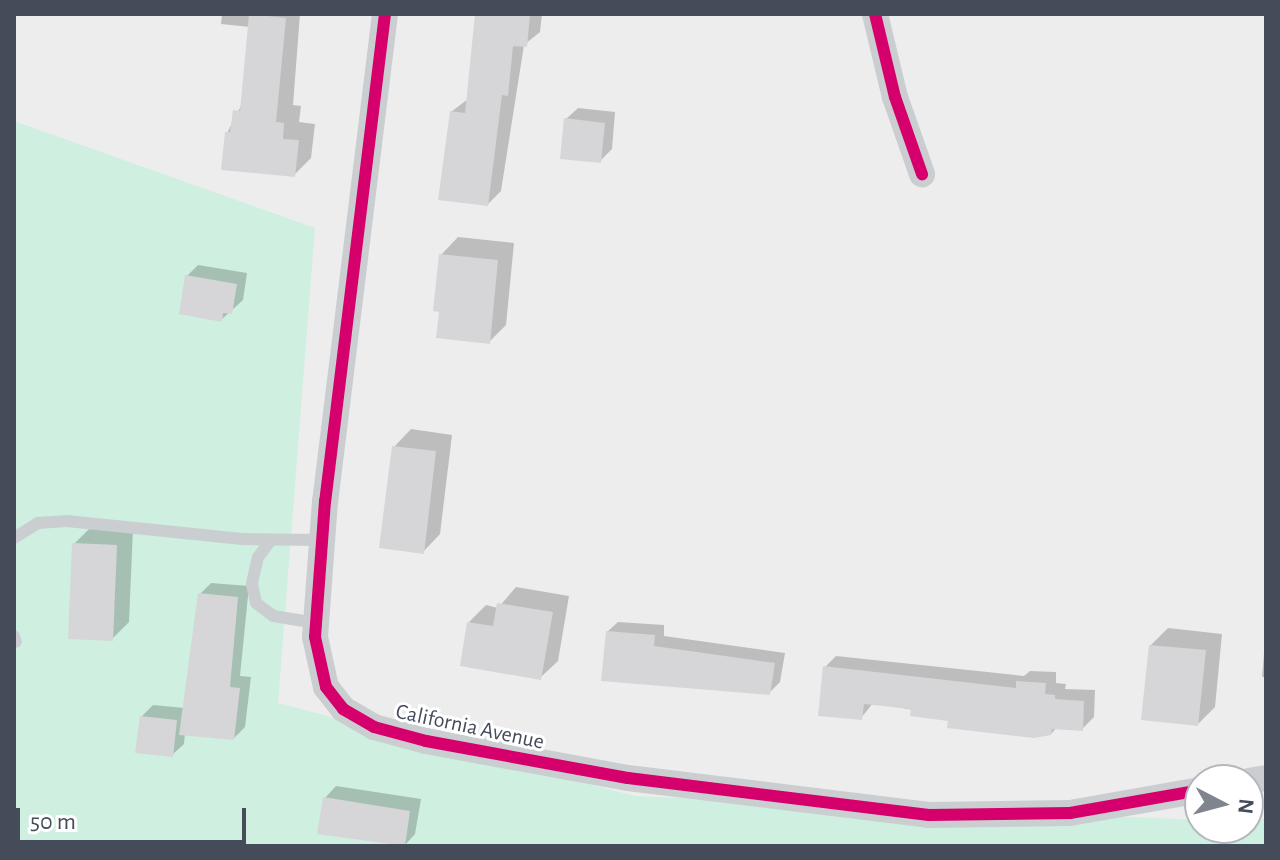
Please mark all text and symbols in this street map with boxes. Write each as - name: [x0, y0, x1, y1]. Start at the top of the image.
- street label: California Avenue: [393, 698, 547, 756]
- north arrow: [1184, 764, 1264, 844]
- scale bar: [20, 792, 250, 842]
- text: N: [1234, 798, 1258, 815]
- text: 50 m: [30, 810, 76, 834]

